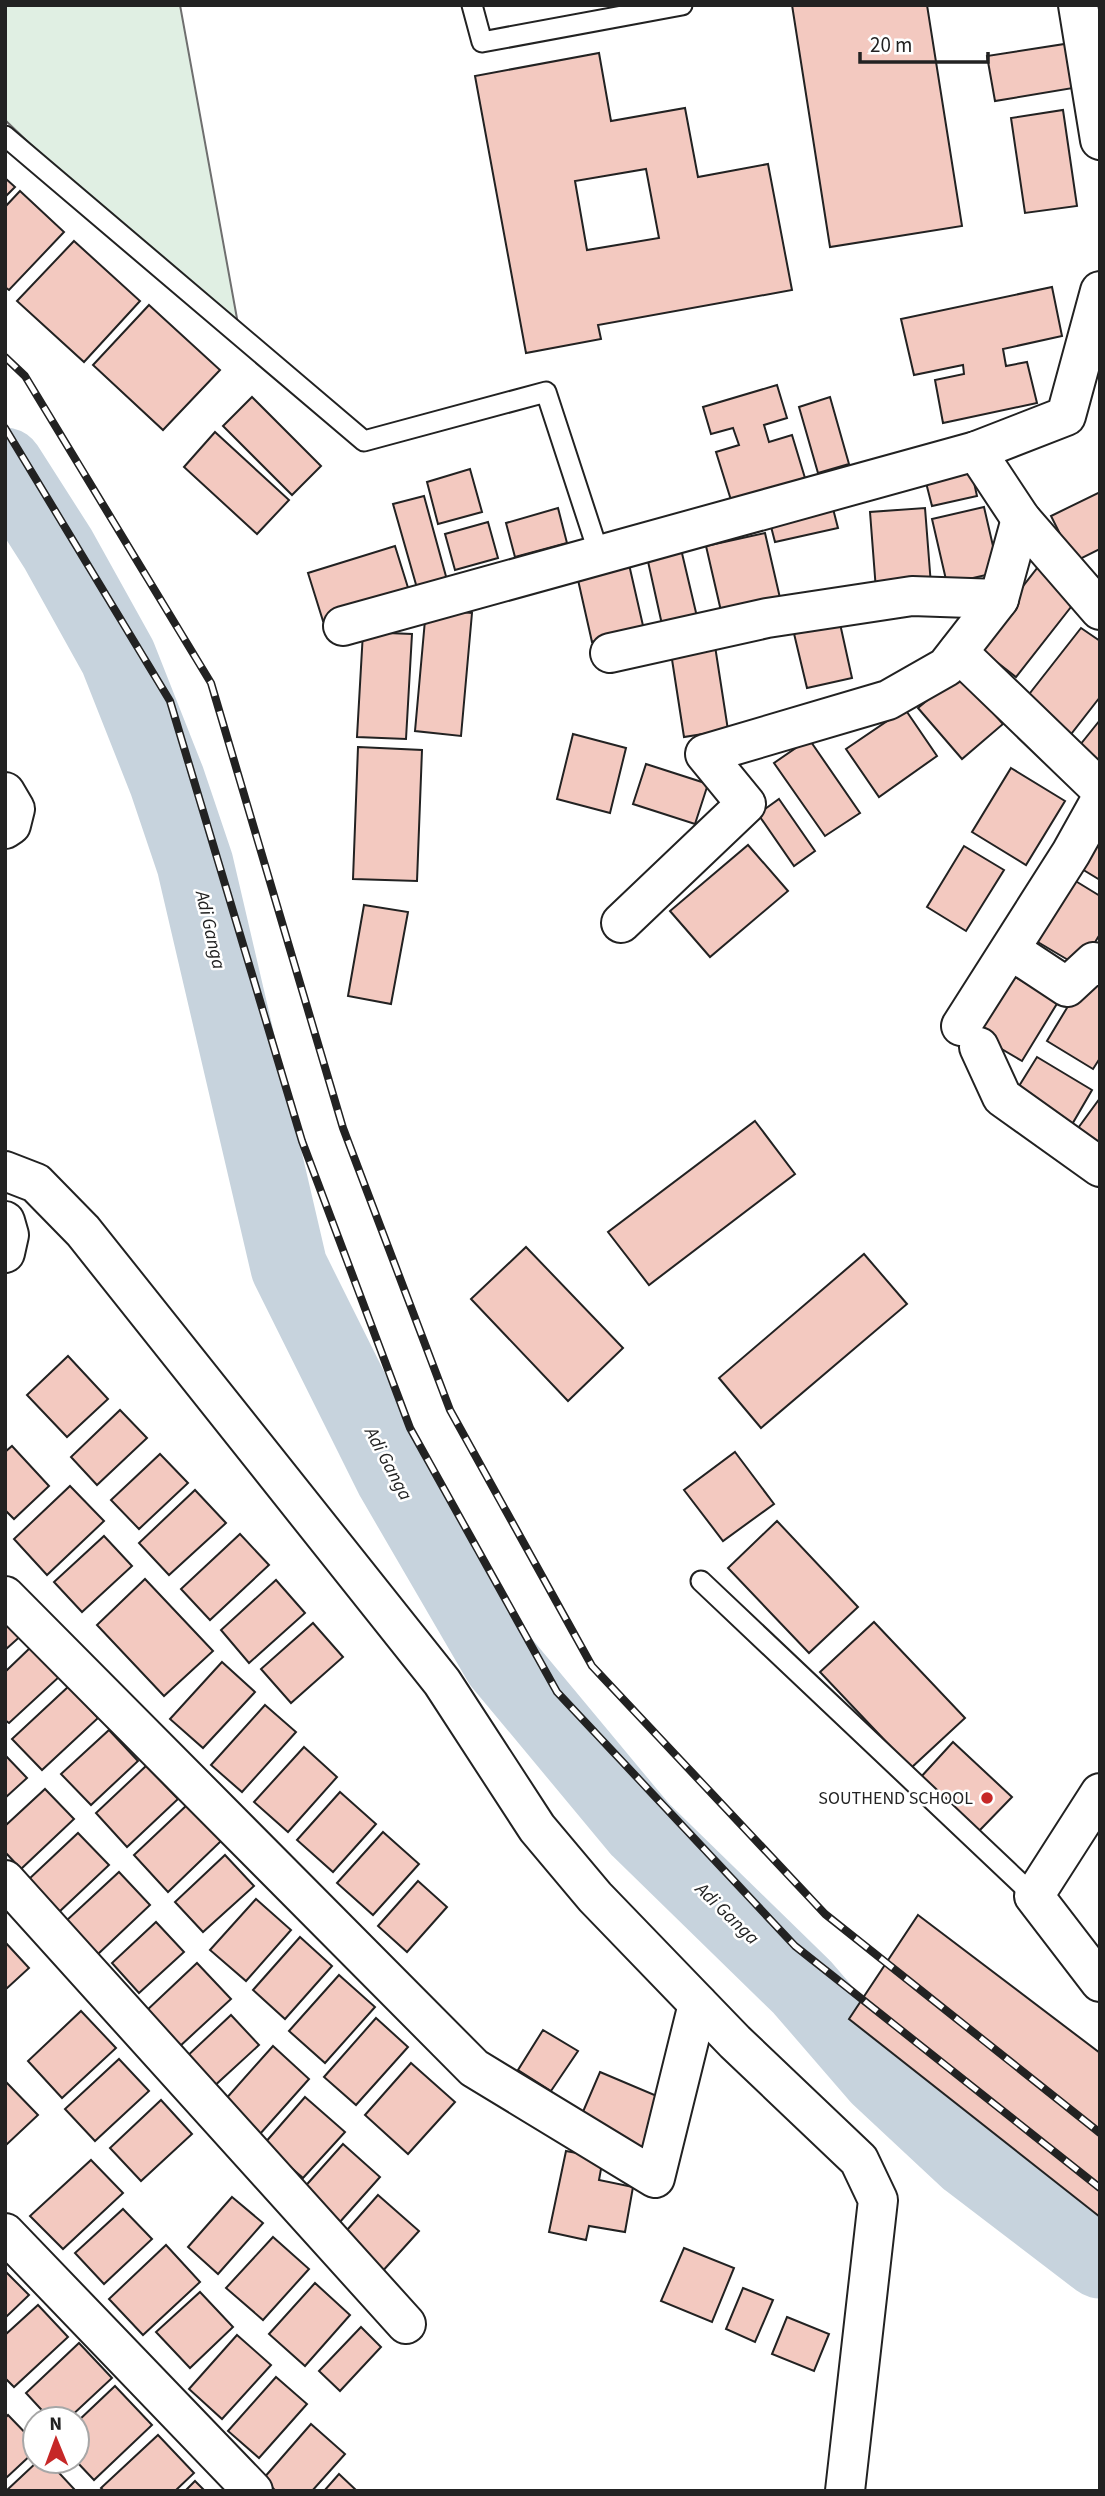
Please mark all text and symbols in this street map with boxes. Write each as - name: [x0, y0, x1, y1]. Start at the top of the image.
- scale bar: [860, 21, 988, 65]
- text: 20 m: [870, 30, 912, 60]
- water label: Adi Ganga: [188, 887, 232, 972]
- water label: Adi Ganga: [357, 1422, 419, 1506]
- place label: SOUTHEND SCHOOL: [818, 1786, 973, 1811]
- marker: SOUTHEND SCHOOL: [979, 1790, 995, 1806]
- water label: Adi Ganga: [688, 1876, 765, 1951]
- north arrow: [21, 2405, 91, 2475]
- text: N: [49, 2411, 62, 2438]

